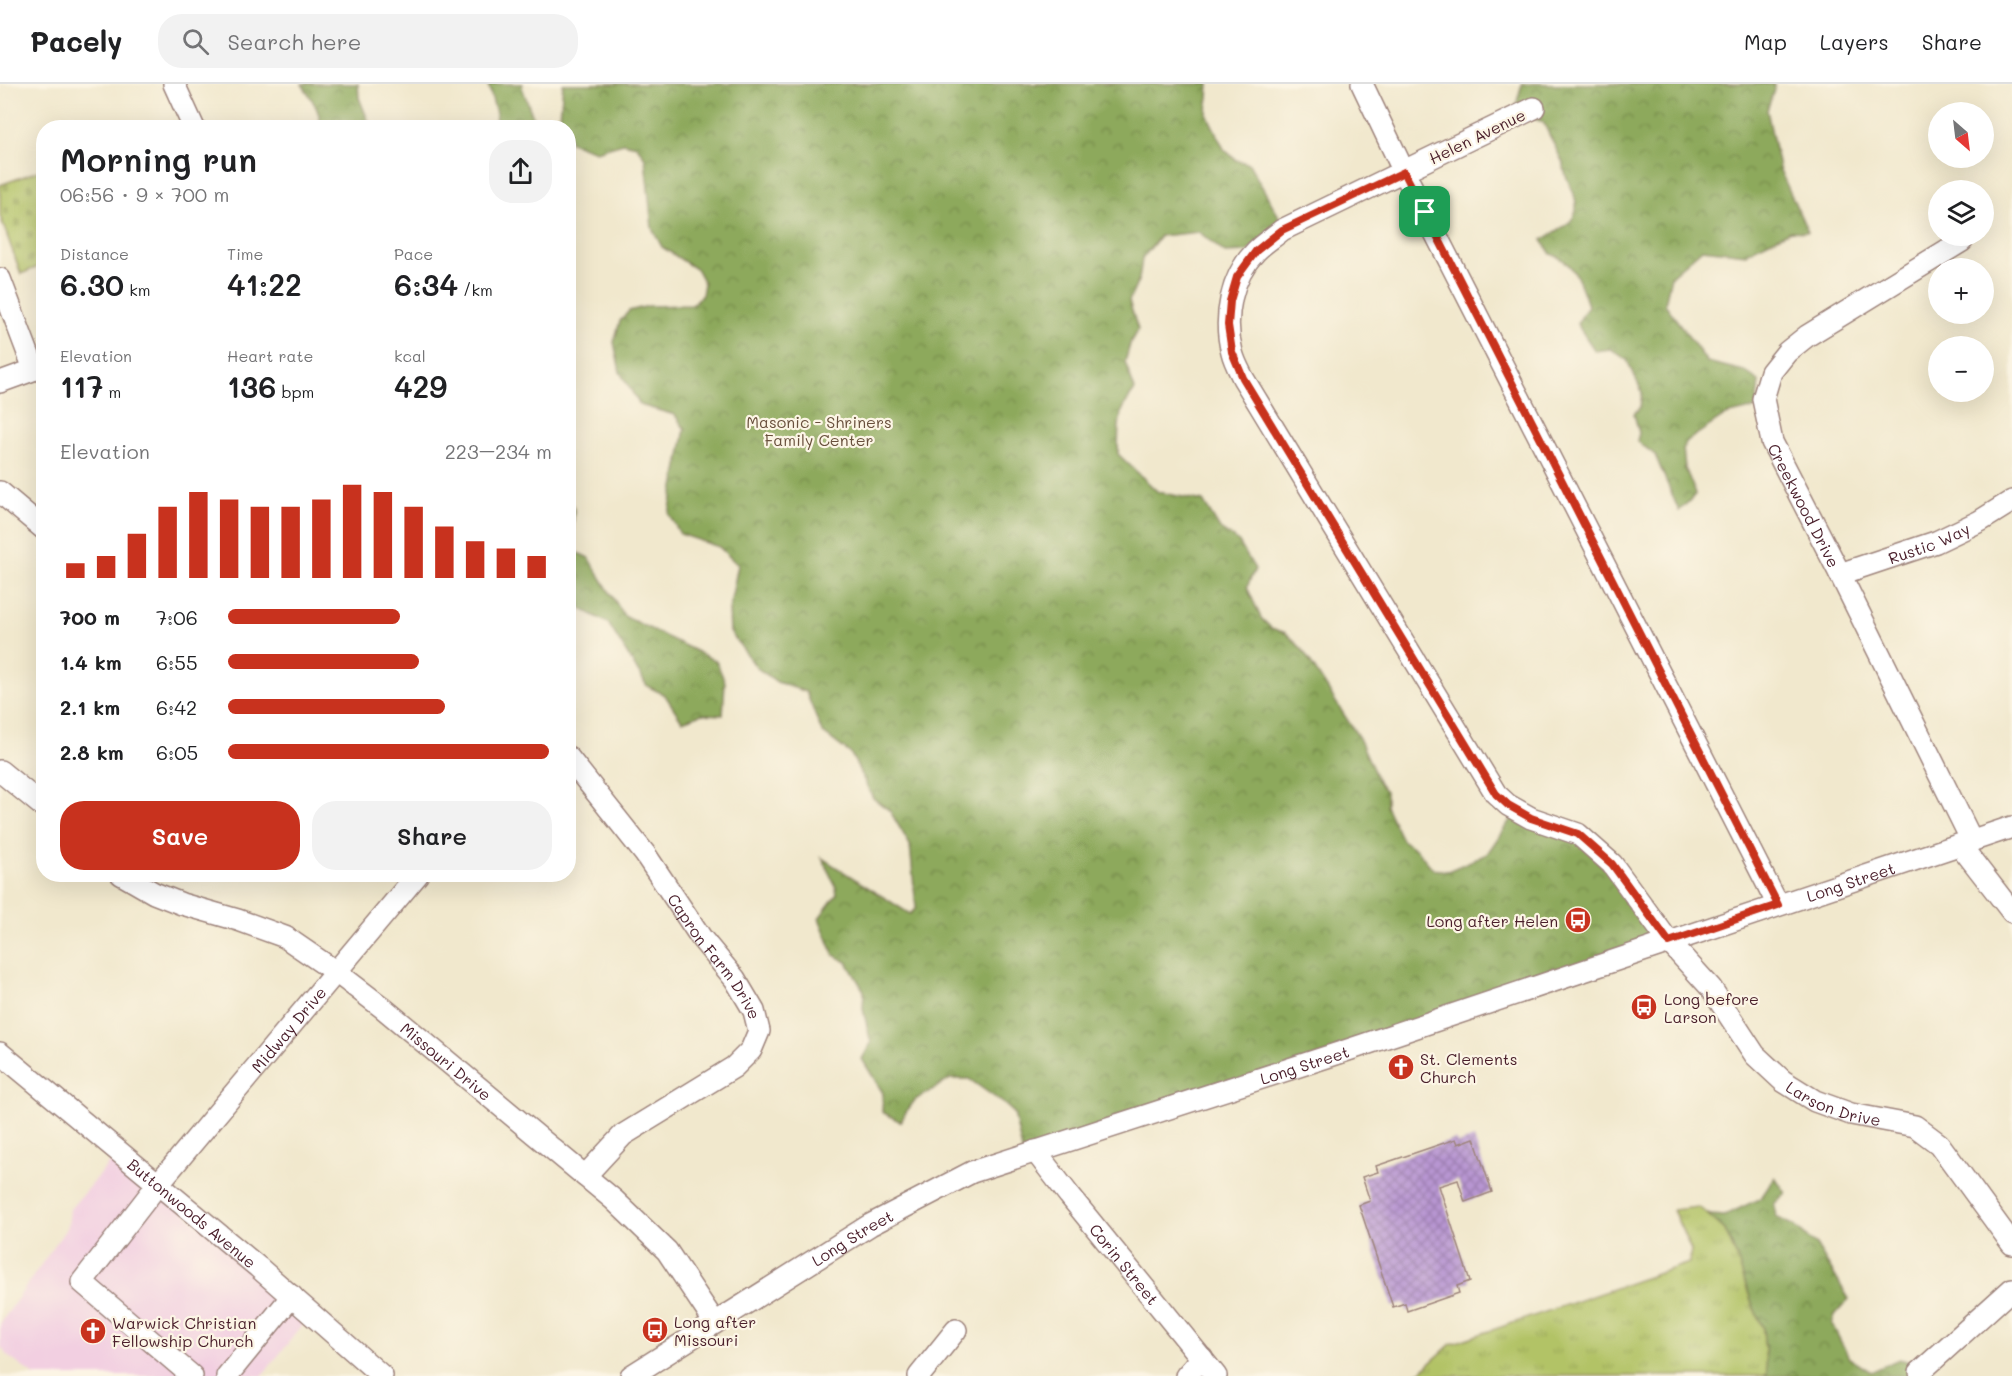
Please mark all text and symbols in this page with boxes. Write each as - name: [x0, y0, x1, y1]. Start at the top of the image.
- search box: [158, 14, 578, 68]
- text: Pacely: [30, 23, 122, 59]
- icon: search: [179, 25, 212, 58]
- text: Search here: [227, 27, 361, 56]
- text: Map: [1744, 28, 1787, 55]
- text: Layers: [1820, 28, 1889, 55]
- text: Share: [1922, 28, 1982, 55]
- north arrow: [1928, 102, 1994, 168]
- map controls: [1928, 102, 1994, 402]
- street label: Helen Avenue: [1425, 104, 1529, 168]
- text: Morning run: [60, 137, 257, 180]
- button: share: [489, 140, 552, 203]
- button: layers: [1928, 180, 1994, 246]
- text: 06:56 · 9 × 700 m: [60, 181, 229, 207]
- pin: [1399, 186, 1450, 237]
- icon: arrive: [1408, 195, 1441, 228]
- text: Distance: [60, 243, 129, 264]
- text: Time: [227, 243, 263, 264]
- text: Pace: [394, 243, 433, 264]
- button: +: [1928, 258, 1994, 324]
- text: 6.30: [60, 264, 124, 304]
- text: 41:22: [227, 264, 302, 304]
- text: 6:34: [394, 264, 458, 304]
- text: km: [124, 279, 151, 300]
- text: /km: [458, 279, 493, 300]
- button: −: [1928, 336, 1994, 402]
- text: Elevation: [60, 345, 132, 366]
- text: Heart rate: [227, 345, 313, 366]
- text: kcal: [394, 345, 426, 366]
- text: 117: [60, 366, 103, 406]
- text: 136: [227, 366, 276, 406]
- text: 429: [394, 366, 447, 406]
- text: m: [103, 381, 121, 402]
- text: bpm: [276, 381, 314, 402]
- park label: Masonic - Shriners Family Center: [746, 411, 892, 450]
- text: Elevation: [60, 438, 150, 464]
- text: 223–234 m: [445, 438, 552, 464]
- street label: Creekwood Drive: [1764, 439, 1845, 571]
- street label: Rustic Way: [1885, 517, 1973, 568]
- text: 700 m: [60, 604, 120, 630]
- text: 7:06: [156, 604, 198, 630]
- text: 1.4 km: [60, 649, 122, 675]
- text: 6:55: [156, 649, 198, 675]
- text: 2.1 km: [60, 694, 120, 720]
- text: 6:42: [156, 694, 197, 720]
- text: 2.8 km: [60, 739, 124, 765]
- text: 6:05: [156, 739, 198, 765]
- button: Save: [60, 801, 300, 870]
- button: Share: [312, 801, 552, 870]
- street label: Long Street: [1803, 857, 1897, 906]
- street label: Capron Farm Drive: [664, 889, 766, 1021]
- bus stop icon: Long after Helen: [1563, 905, 1593, 935]
- place label: Long after Helen: [1426, 910, 1558, 931]
- street label: Midway Drive: [246, 982, 330, 1076]
- place label: Long before Larson: [1664, 988, 1759, 1027]
- bus stop icon: Long before Larson: [1629, 992, 1659, 1022]
- street label: Missouri Drive: [397, 1017, 496, 1105]
- street label: Long Street: [1257, 1040, 1351, 1088]
- place label: St. Clements Church: [1420, 1048, 1518, 1087]
- church icon: St. Clements Church: [1386, 1052, 1416, 1082]
- street label: Larson Drive: [1783, 1075, 1883, 1130]
- street label: Buttonwoods Avenue: [124, 1153, 261, 1272]
- street label: Long Street: [807, 1204, 896, 1270]
- street label: Corin Street: [1085, 1219, 1164, 1309]
- place label: Long after Missouri: [674, 1311, 756, 1350]
- place label: Warwick Christian Fellowship Church: [112, 1312, 256, 1351]
- bus stop icon: Long after Missouri: [640, 1315, 670, 1345]
- church icon: Warwick Christian Fellowship Church: [78, 1316, 108, 1346]

